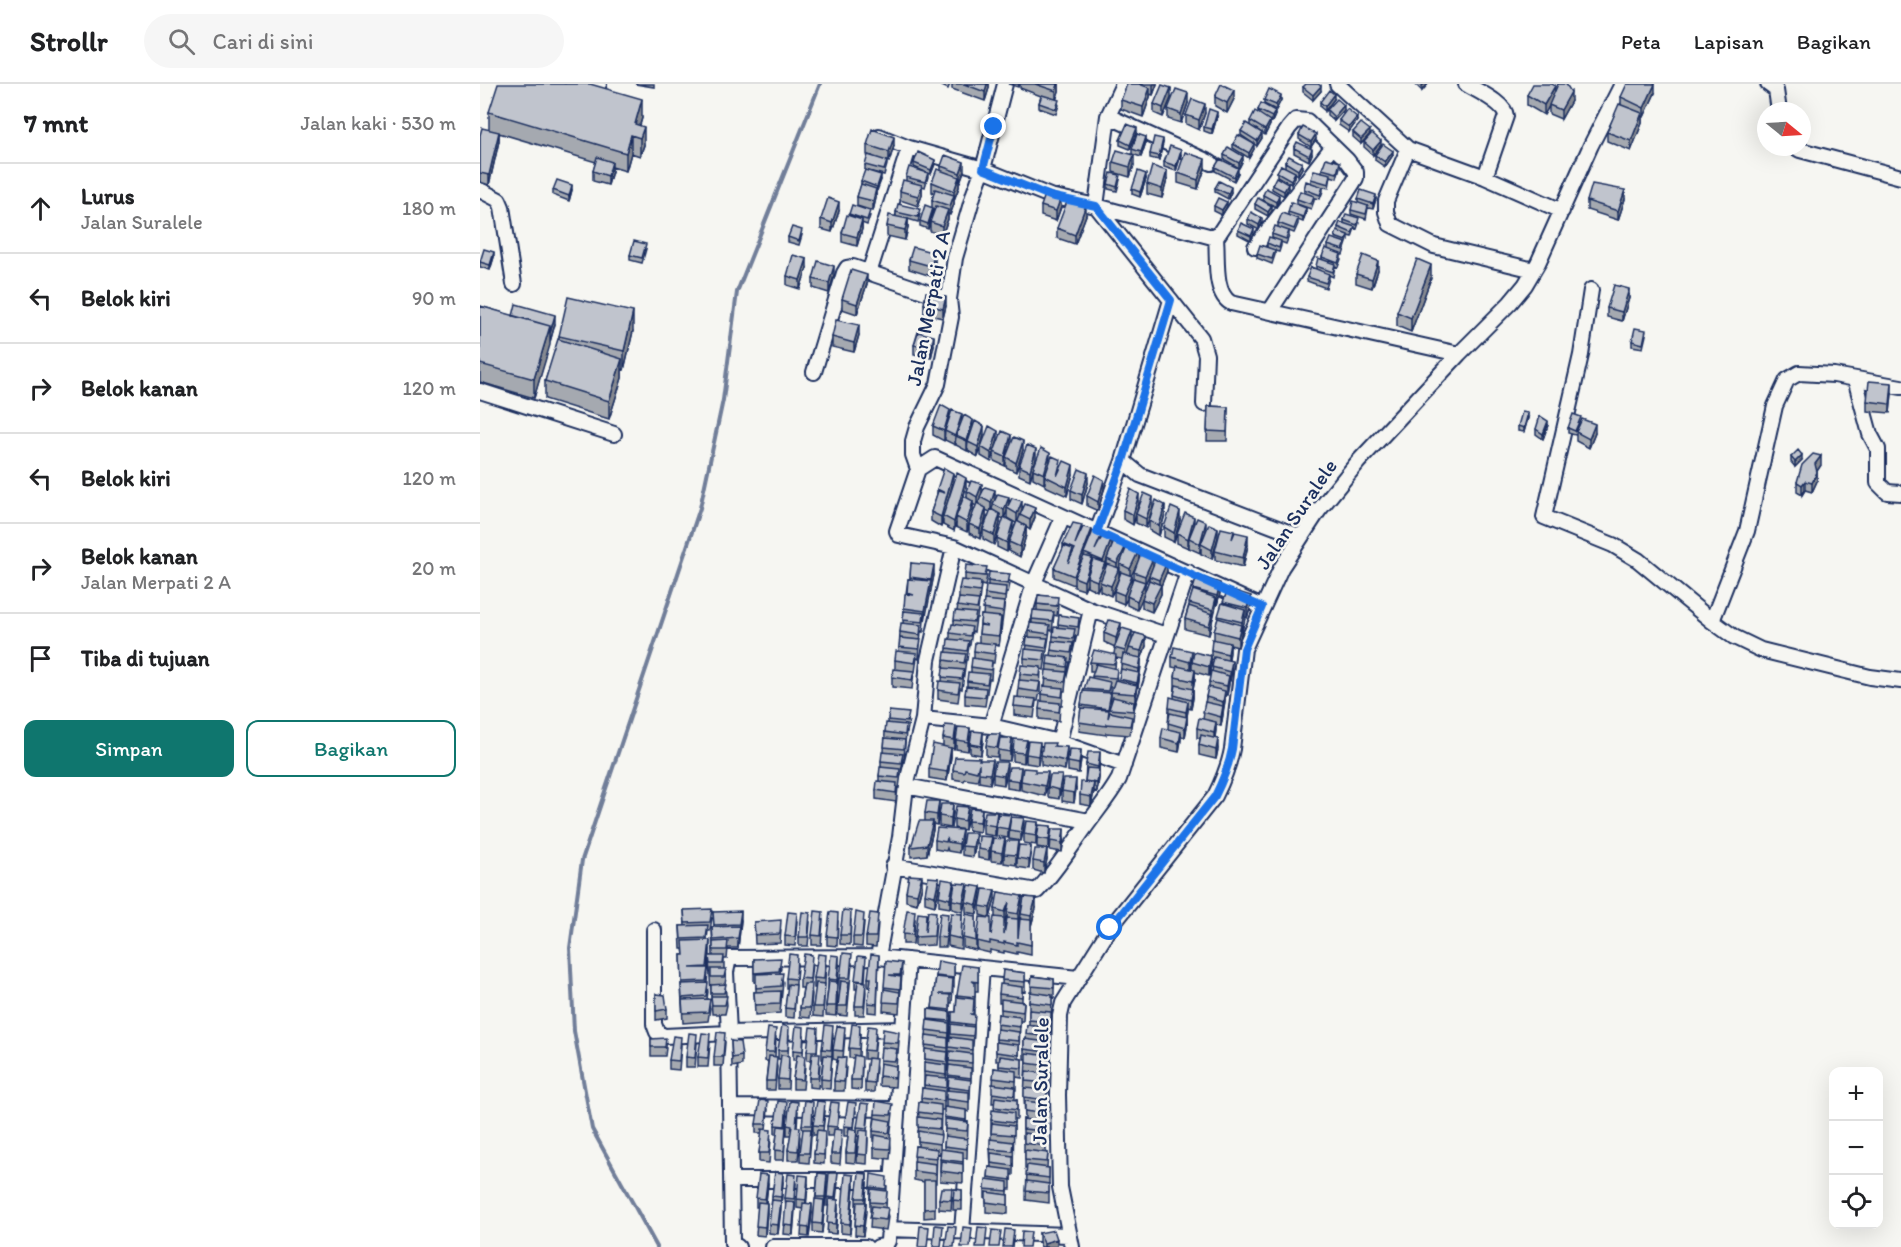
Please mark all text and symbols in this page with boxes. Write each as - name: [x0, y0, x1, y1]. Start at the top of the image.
- search box: [144, 14, 564, 68]
- text: Strollr: [30, 24, 108, 58]
- icon: search: [165, 25, 198, 58]
- text: Cari di sini: [213, 28, 313, 55]
- text: Peta: [1621, 29, 1661, 54]
- text: Lapisan: [1694, 29, 1764, 54]
- text: Bagikan: [1797, 29, 1871, 54]
- north arrow: [1757, 102, 1811, 156]
- text: 7 mnt: [24, 107, 88, 139]
- text: Jalan kaki · 530 m: [301, 111, 456, 135]
- route end: [980, 113, 1006, 139]
- text: Lurus: [81, 183, 135, 210]
- icon: ahead: [24, 192, 57, 225]
- text: 180 m: [402, 196, 456, 220]
- text: Jalan Suralele: [81, 210, 203, 234]
- street label: Jalan Merpati 2 A: [901, 228, 955, 388]
- icon: left: [24, 282, 57, 315]
- text: Belok kiri: [81, 285, 171, 312]
- text: 90 m: [412, 286, 456, 310]
- icon: right: [24, 372, 57, 405]
- text: Belok kanan: [81, 375, 198, 402]
- text: 120 m: [403, 376, 456, 400]
- street label: Jalan Suralele: [1250, 454, 1342, 574]
- icon: left: [24, 462, 57, 495]
- text: Belok kiri: [81, 465, 171, 492]
- text: 120 m: [403, 466, 456, 490]
- text: Belok kanan: [81, 543, 198, 570]
- icon: right: [24, 552, 57, 585]
- text: 20 m: [412, 556, 456, 580]
- text: Jalan Merpati 2 A: [81, 570, 231, 594]
- icon: arrive: [24, 642, 57, 675]
- text: Tiba di tujuan: [81, 645, 210, 672]
- button: Simpan: [24, 720, 234, 777]
- button: Bagikan: [246, 720, 456, 777]
- route start: [1096, 914, 1122, 940]
- street label: Jalan Suralele: [1026, 1017, 1054, 1145]
- map controls: [1829, 1067, 1883, 1229]
- button: +: [1829, 1067, 1883, 1121]
- button: −: [1829, 1121, 1883, 1175]
- button: locate: [1829, 1175, 1883, 1229]

